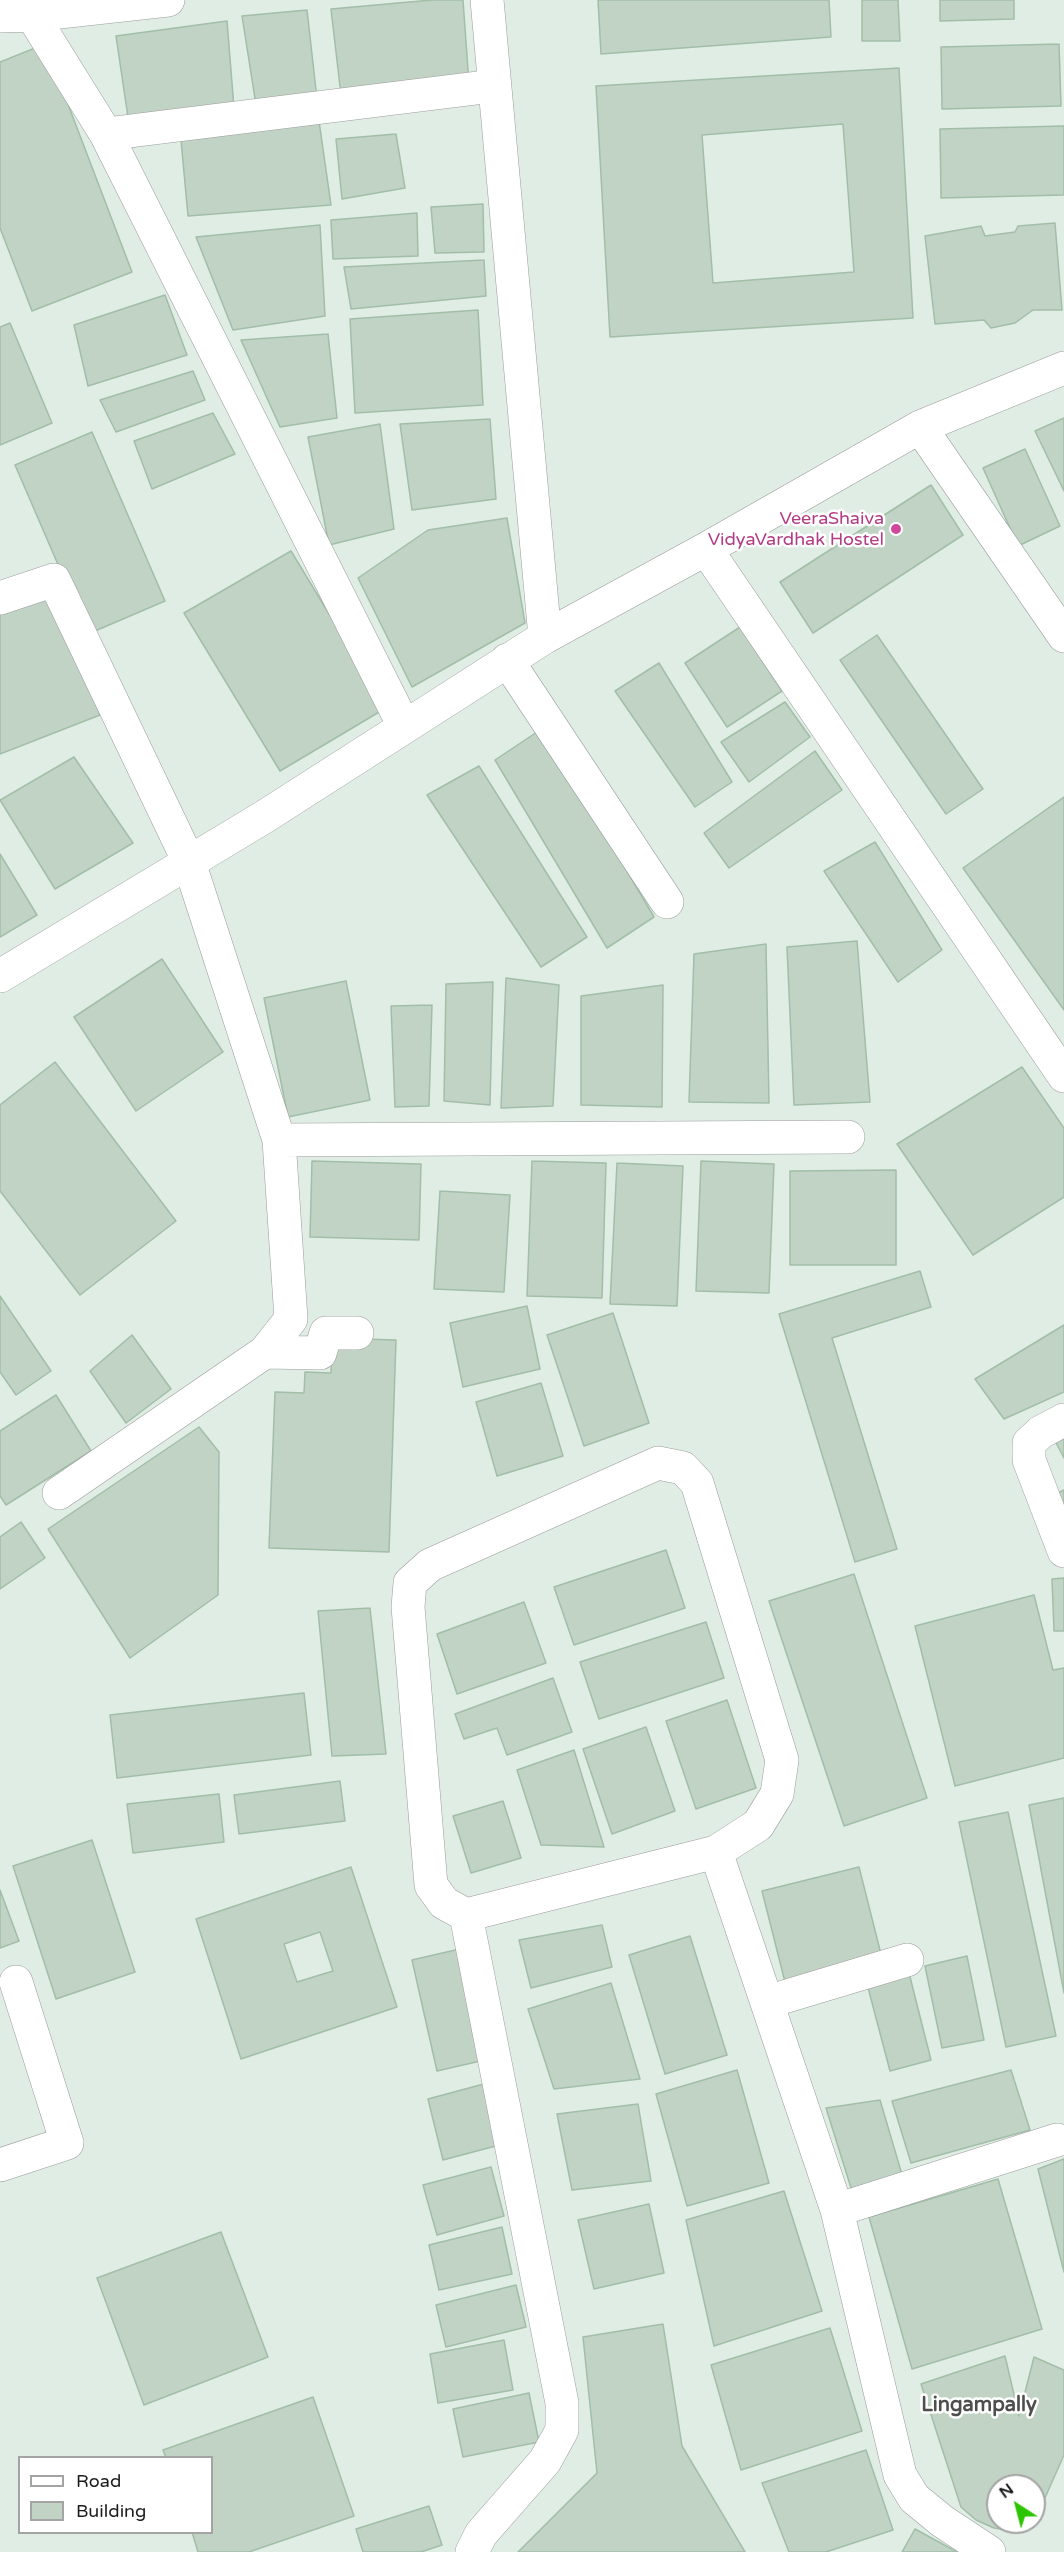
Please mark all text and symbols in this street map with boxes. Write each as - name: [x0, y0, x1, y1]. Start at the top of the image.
- place label: VeeraShaiva VidyaVardhak Hostel: [708, 508, 884, 550]
- marker: VeeraShaiva VidyaVardhak Hostel: [889, 522, 903, 536]
- district label: Lingampally: [921, 2394, 1037, 2418]
- legend: [18, 2456, 213, 2534]
- text: Road: [76, 2470, 121, 2492]
- north arrow: [986, 2474, 1046, 2534]
- text: N: [996, 2479, 1018, 2503]
- text: Building: [76, 2500, 146, 2522]

